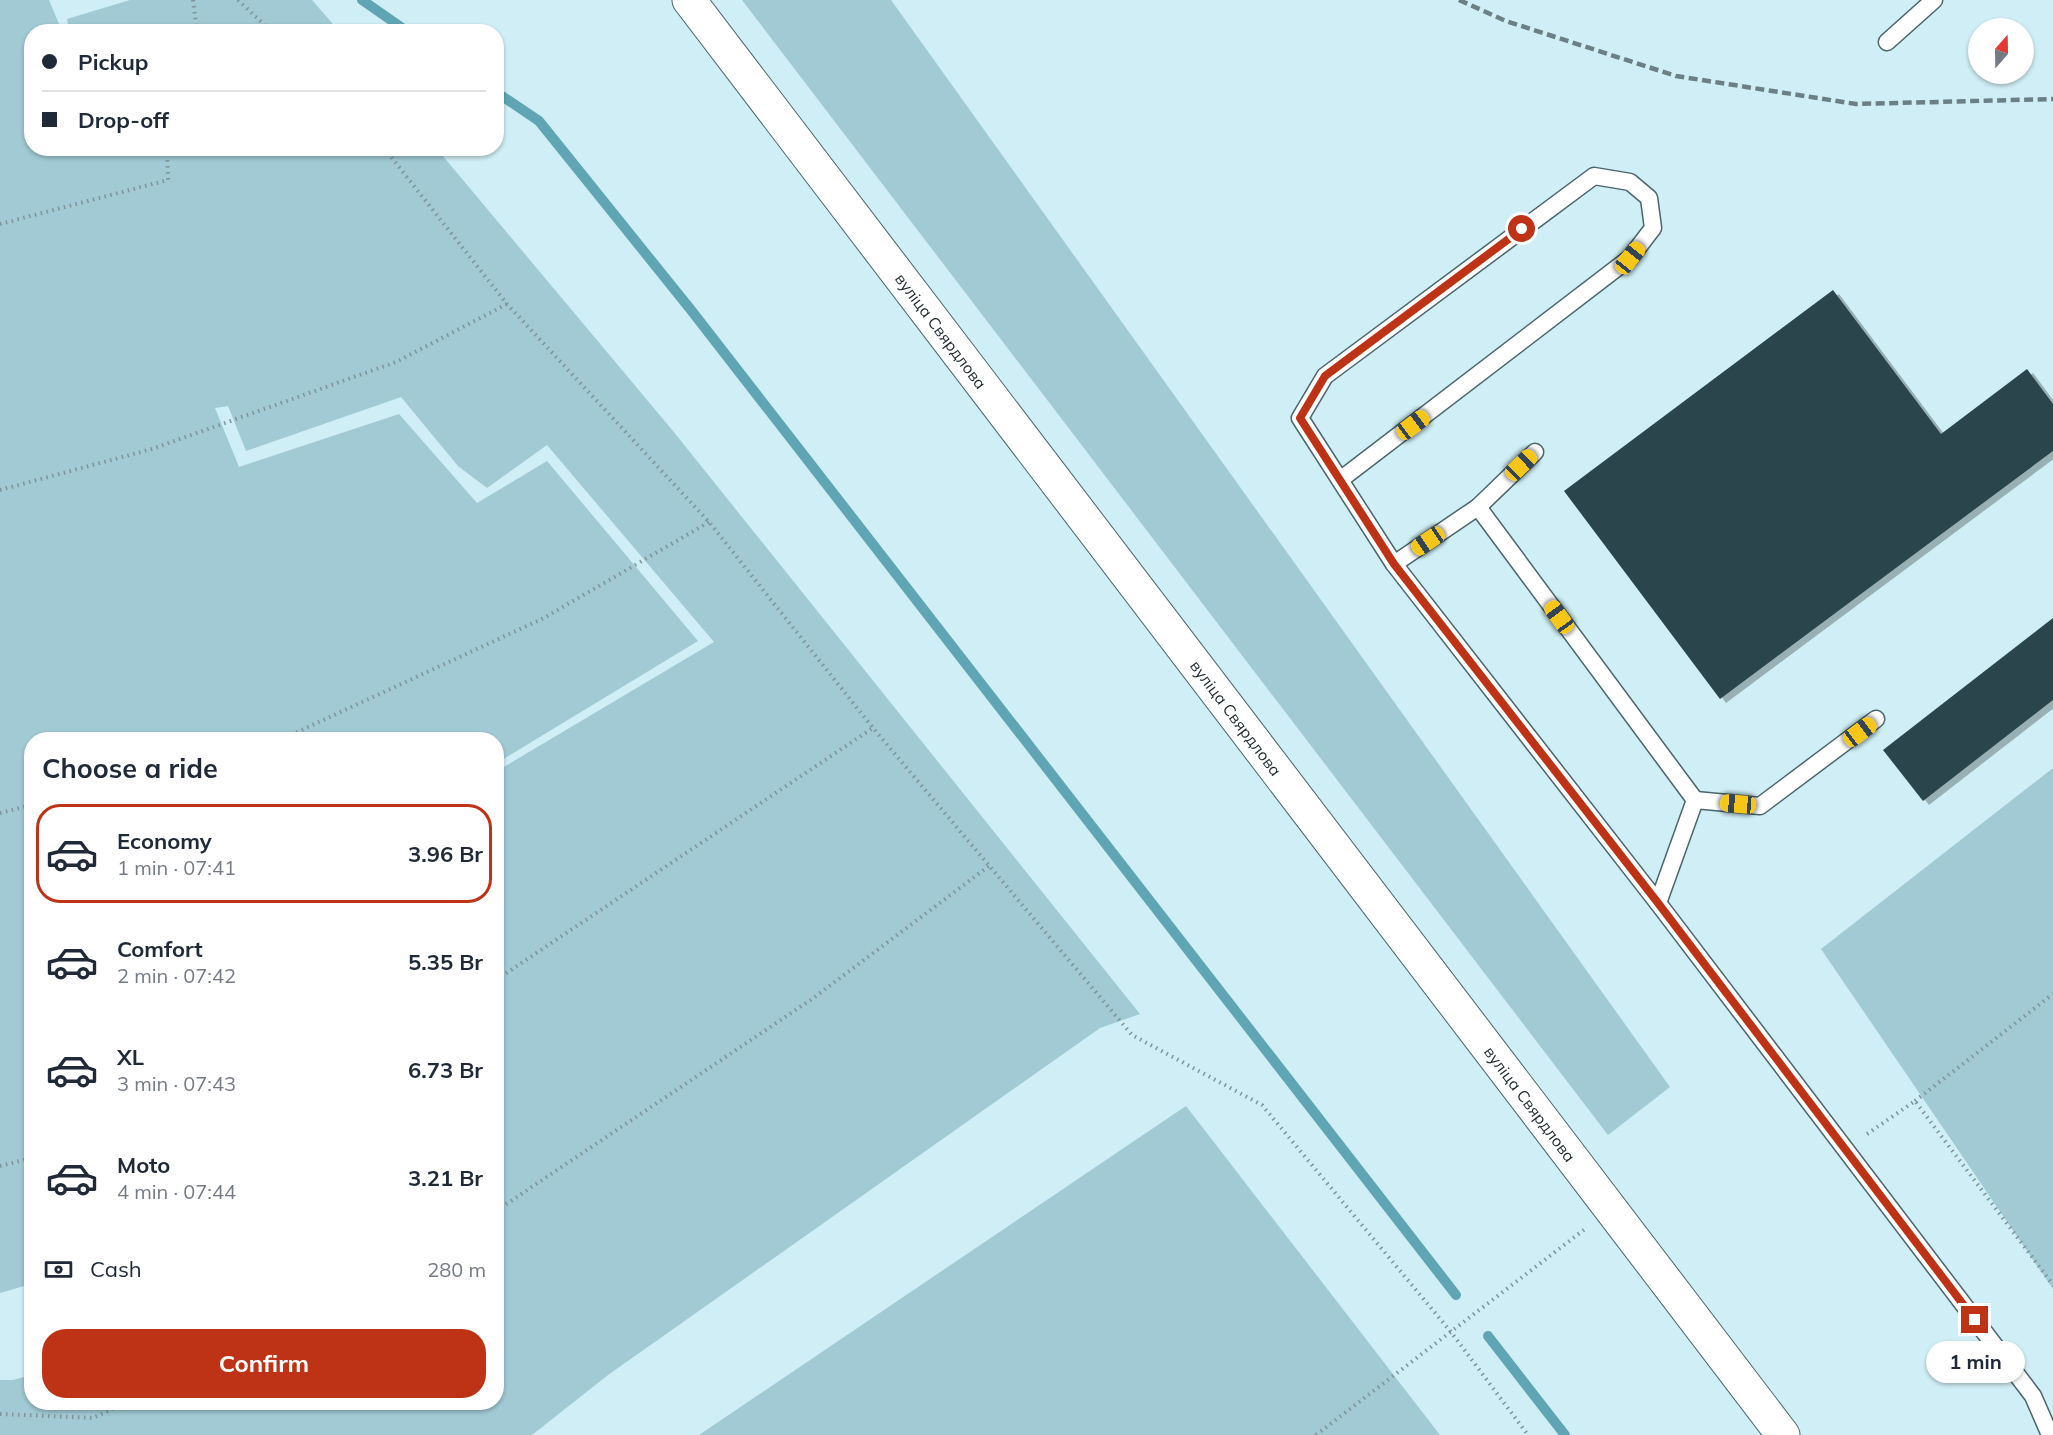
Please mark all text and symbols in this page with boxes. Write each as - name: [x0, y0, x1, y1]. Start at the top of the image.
- north arrow: [1968, 18, 2034, 84]
- map controls: [1968, 18, 2034, 84]
- text: Pickup: [78, 48, 148, 76]
- text: Drop-off: [78, 106, 169, 134]
- route start: [1508, 215, 1535, 242]
- car: [1612, 238, 1648, 278]
- street label: вуліца Свярдлова: [891, 269, 991, 393]
- car: [1393, 407, 1433, 443]
- car: [1502, 446, 1540, 484]
- car: [1408, 523, 1448, 559]
- car: [1541, 597, 1577, 637]
- street label: вуліца Свярдлова: [1186, 656, 1286, 780]
- car: [1840, 714, 1880, 750]
- text: Choose a ride: [42, 751, 218, 785]
- car: [1719, 793, 1757, 815]
- icon: car: [45, 827, 99, 881]
- text: Economy: [117, 827, 212, 855]
- text: 3.96 Br: [408, 840, 483, 868]
- text: 1 min · 07:41: [117, 855, 236, 880]
- icon: car: [45, 935, 99, 989]
- text: Comfort: [117, 935, 203, 963]
- text: 5.35 Br: [408, 948, 483, 976]
- text: 2 min · 07:42: [117, 963, 236, 988]
- street label: вуліца Свярдлова: [1480, 1042, 1580, 1166]
- icon: car: [45, 1043, 99, 1097]
- text: XL: [117, 1043, 144, 1071]
- text: 6.73 Br: [408, 1056, 483, 1084]
- text: 3 min · 07:43: [117, 1071, 236, 1096]
- icon: car: [45, 1151, 99, 1205]
- text: Moto: [117, 1151, 170, 1179]
- text: 3.21 Br: [408, 1164, 483, 1192]
- text: 4 min · 07:44: [117, 1179, 236, 1204]
- icon: cash: [42, 1253, 75, 1286]
- text: Cash: [90, 1255, 142, 1283]
- text: 280 m: [427, 1257, 486, 1282]
- route end: [1961, 1306, 1988, 1333]
- button: Confirm: [42, 1329, 486, 1398]
- callout: 1 min: [1926, 1341, 2024, 1383]
- text: 1 min: [1949, 1349, 2002, 1374]

